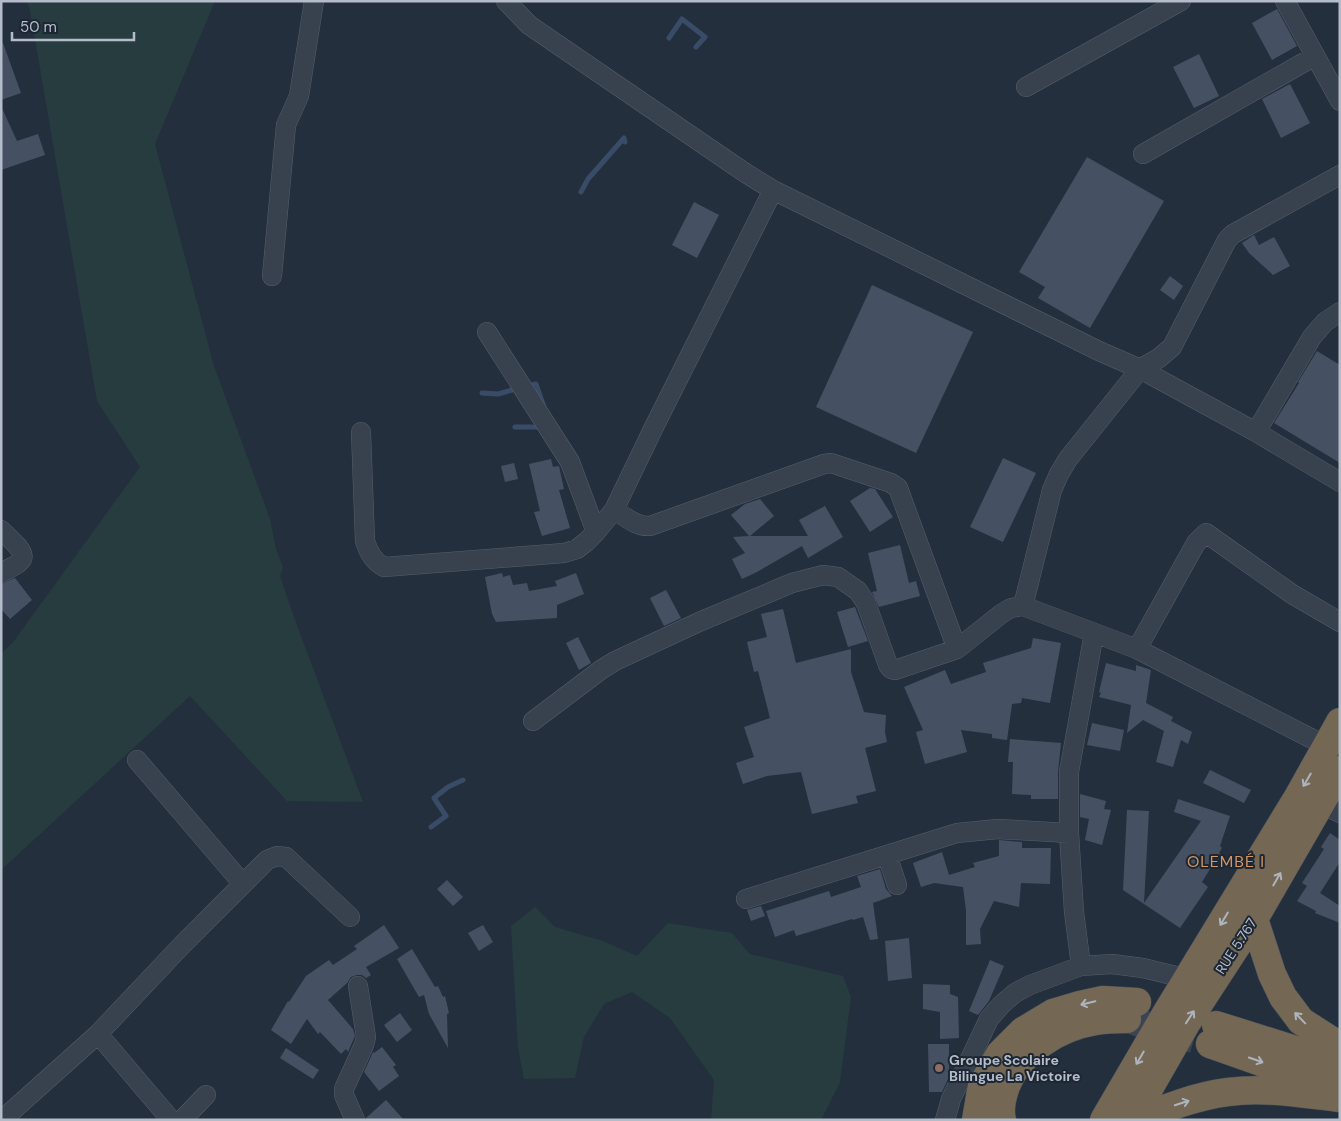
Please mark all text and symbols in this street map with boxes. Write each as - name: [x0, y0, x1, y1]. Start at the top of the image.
- scale bar: [12, 10, 135, 42]
- text: 50 m: [20, 17, 57, 37]
- one-way arrow: [1302, 772, 1312, 786]
- district label: OLEMBÉ I: [1187, 851, 1265, 872]
- one-way arrow: [1272, 872, 1282, 887]
- one-way arrow: [1218, 912, 1228, 926]
- street label: RUE 5.767: [1211, 915, 1261, 977]
- one-way arrow: [1081, 999, 1097, 1008]
- one-way arrow: [1186, 1010, 1196, 1024]
- one-way arrow: [1294, 1012, 1306, 1024]
- place label: Groupe Scolaire Bilingue La Victoire: [949, 1051, 1080, 1085]
- one-way arrow: [1134, 1051, 1144, 1065]
- one-way arrow: [1248, 1056, 1264, 1065]
- marker: Groupe Scolaire Bilingue La Victoire: [933, 1062, 945, 1074]
- one-way arrow: [1173, 1098, 1189, 1107]

